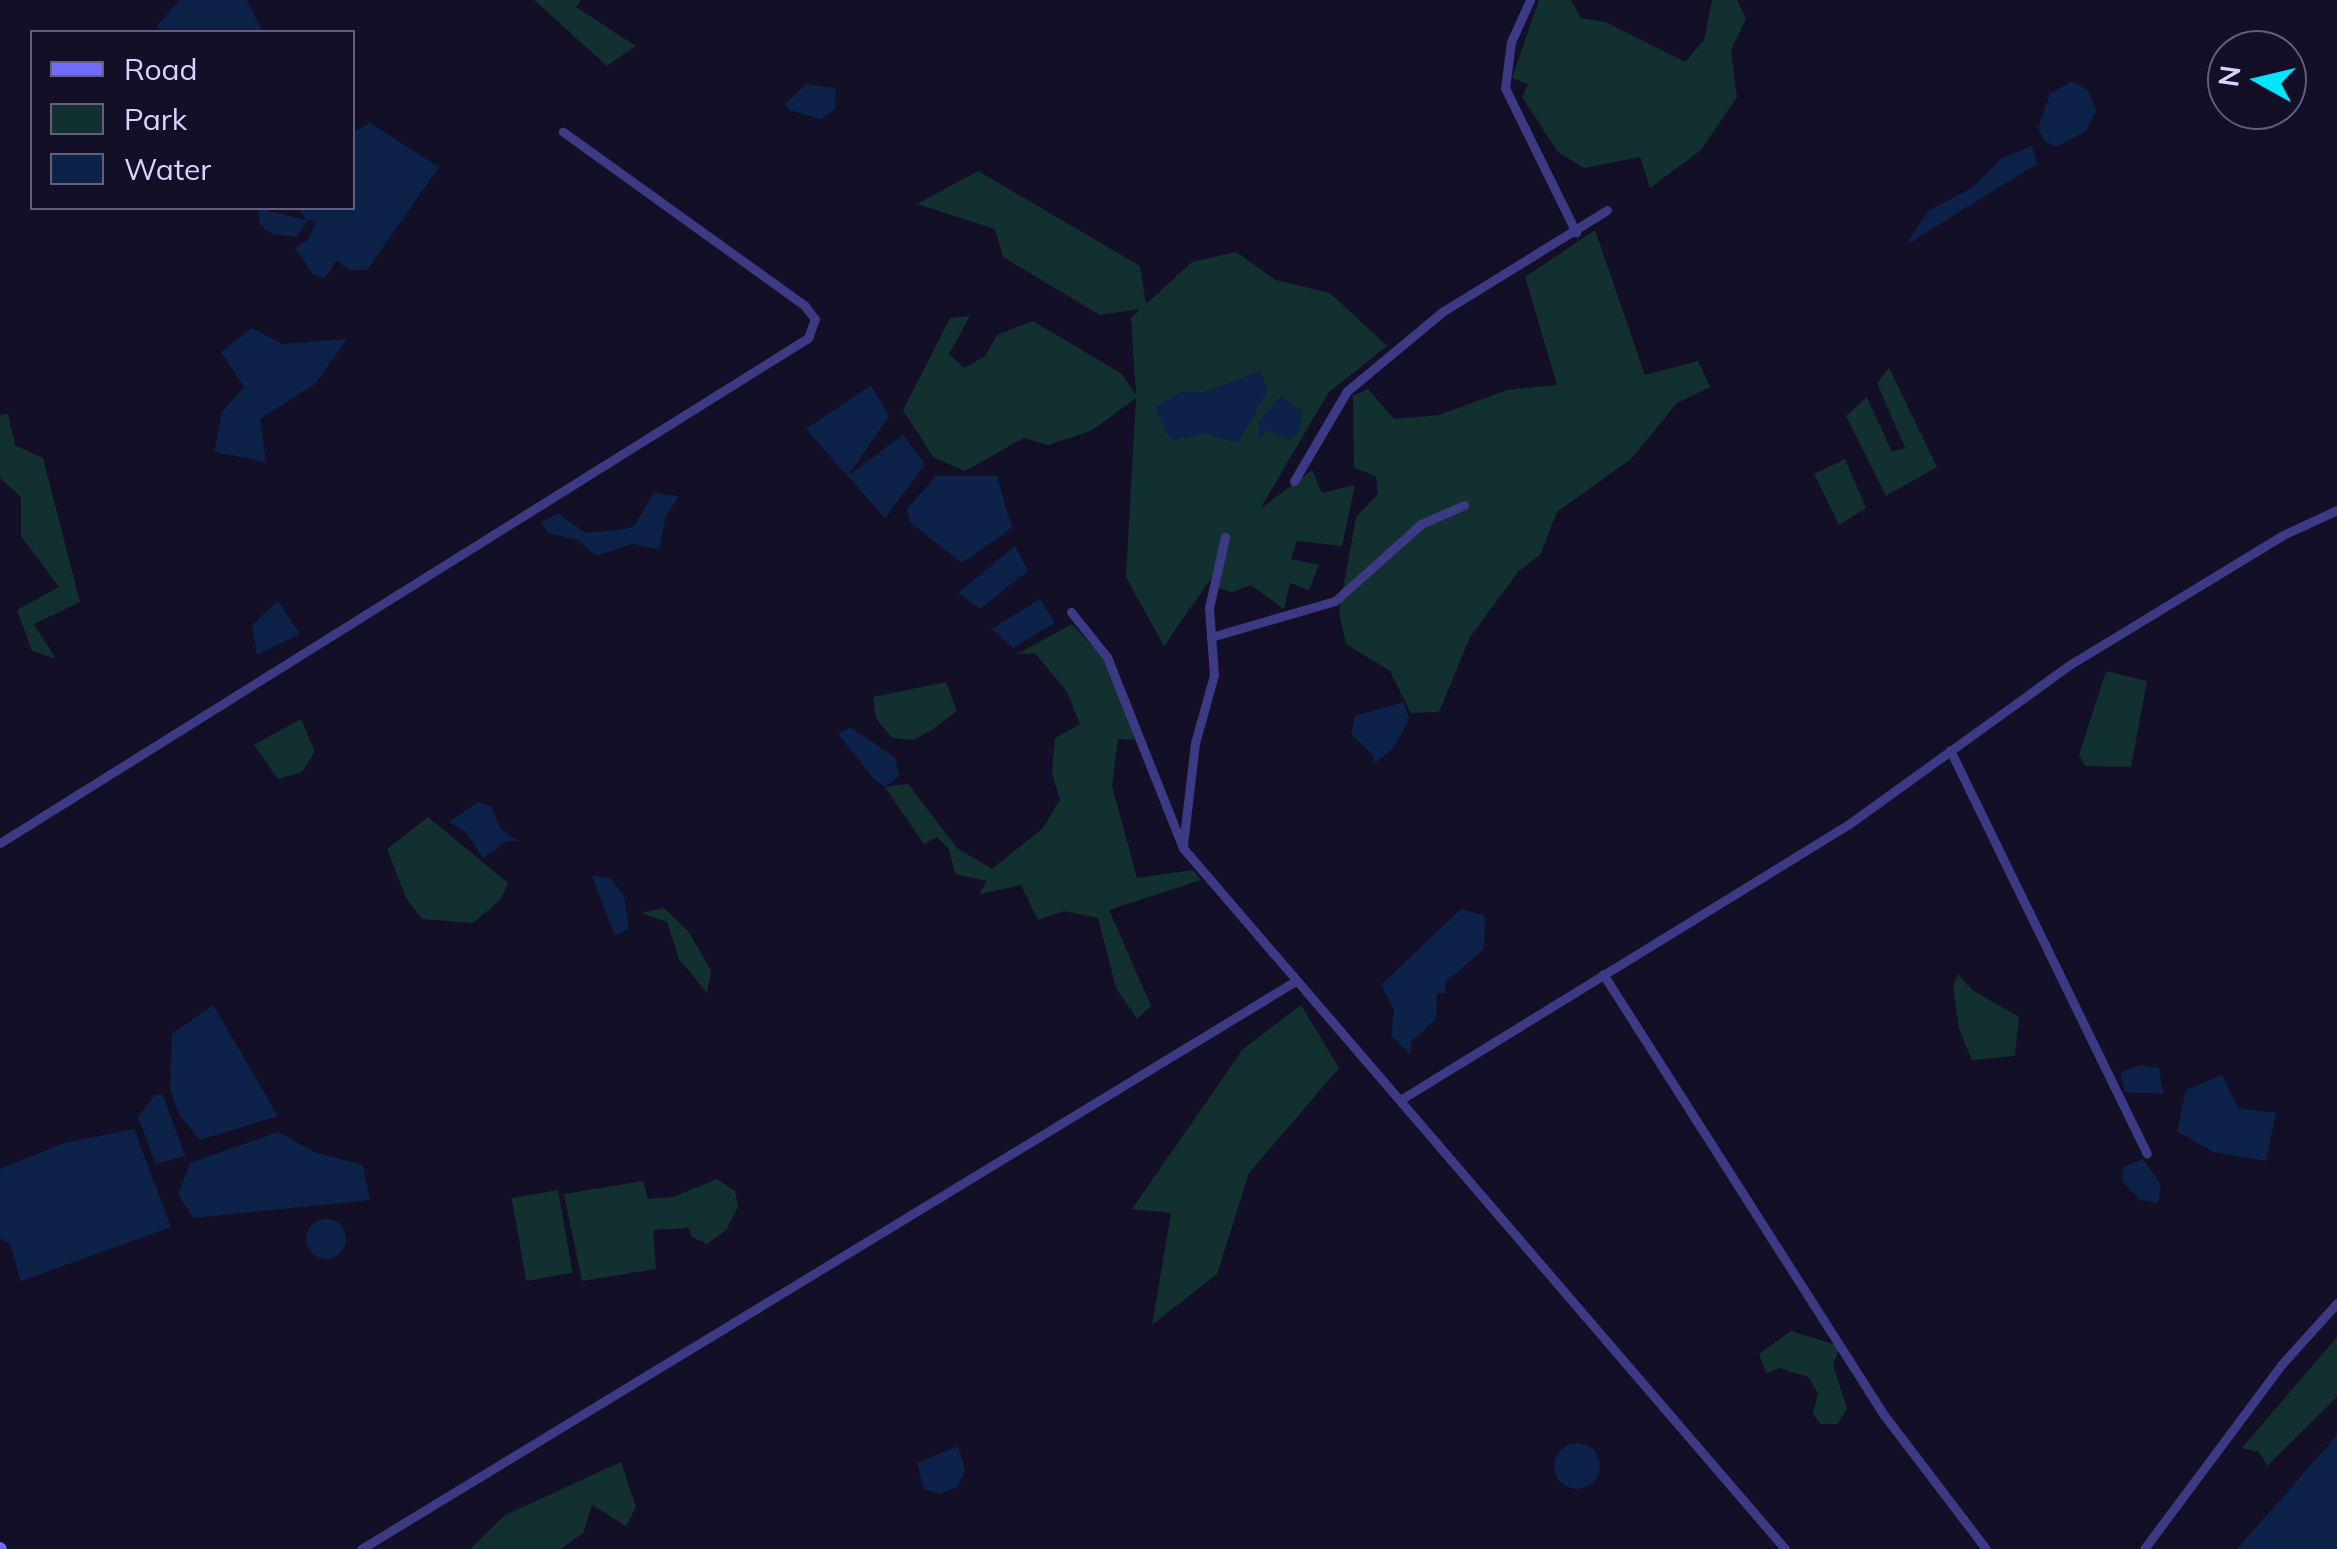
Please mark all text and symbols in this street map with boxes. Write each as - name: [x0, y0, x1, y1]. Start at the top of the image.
- legend: [30, 30, 355, 210]
- north arrow: [2207, 30, 2307, 130]
- text: Road: [124, 50, 198, 88]
- text: N: [2210, 63, 2248, 89]
- text: Park: [124, 100, 187, 138]
- text: Water: [124, 150, 211, 188]

